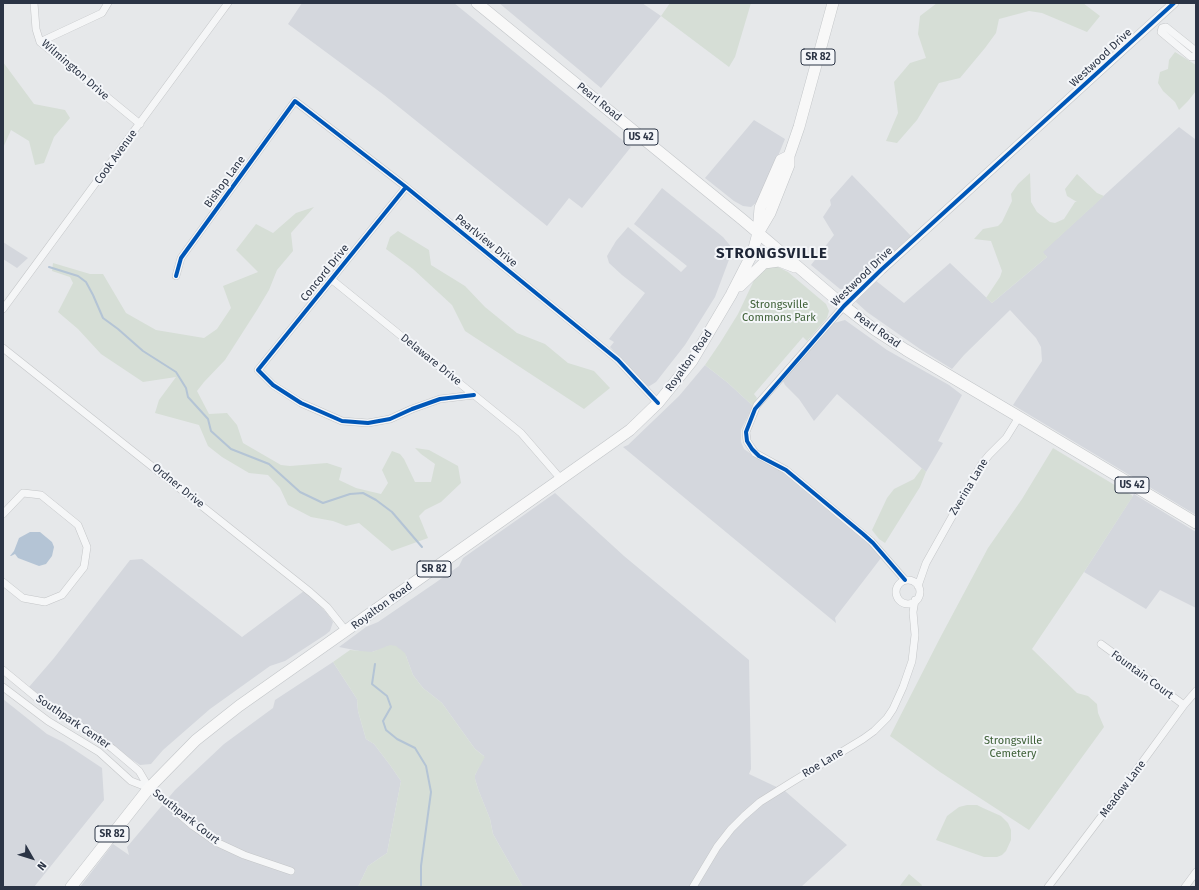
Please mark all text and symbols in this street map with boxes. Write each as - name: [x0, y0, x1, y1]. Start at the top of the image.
- street label: Westwood Drive: [1067, 26, 1135, 90]
- street label: Wilmington Drive: [38, 37, 112, 103]
- road number: SR 82: [801, 49, 835, 65]
- street label: Pearl Road: [574, 80, 624, 124]
- street label: Cook Avenue: [92, 127, 140, 187]
- road number: US 42: [624, 129, 658, 145]
- street label: Bishop Lane: [202, 153, 248, 211]
- street label: Pearlview Drive: [452, 212, 520, 270]
- street label: Concord Drive: [298, 242, 352, 304]
- street label: Westwood Drive: [829, 244, 895, 310]
- district label: STRONGSVILLE: [716, 245, 828, 263]
- park label: Strongsville Commons Park: [742, 298, 816, 324]
- street label: Pearl Road: [851, 309, 903, 351]
- street label: Royalton Road: [663, 328, 715, 394]
- street label: Delaware Drive: [398, 331, 464, 389]
- street label: Zverina Lane: [947, 456, 991, 518]
- street label: Ordner Drive: [149, 461, 207, 511]
- road number: US 42: [1115, 477, 1149, 493]
- road number: SR 82: [417, 561, 451, 577]
- street label: Royalton Road: [349, 579, 415, 633]
- street label: Fountain Court: [1108, 648, 1176, 702]
- street label: Southpark Center: [33, 692, 113, 752]
- park label: Strongsville Cemetery: [984, 734, 1042, 760]
- street label: Roe Lane: [800, 746, 846, 780]
- street label: Meadow Lane: [1097, 758, 1149, 820]
- street label: Southpark Court: [150, 787, 222, 847]
- road number: SR 82: [95, 826, 129, 842]
- north arrow: [12, 838, 52, 878]
- text: N: [34, 859, 49, 873]

